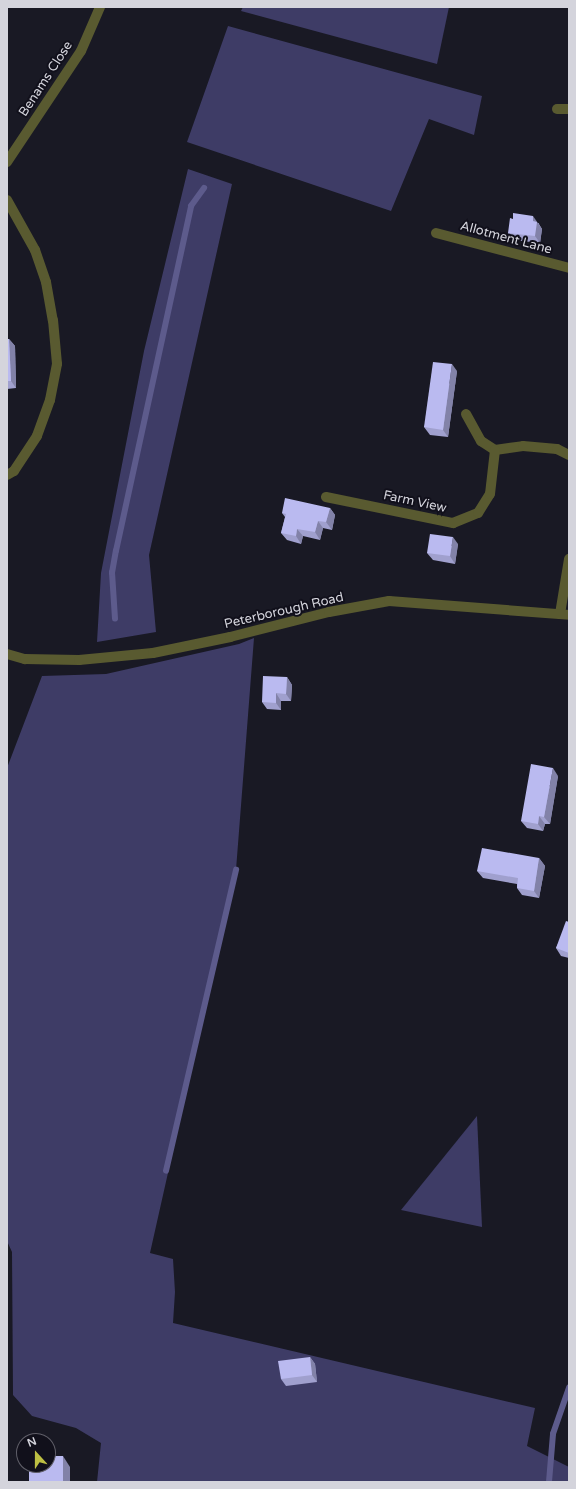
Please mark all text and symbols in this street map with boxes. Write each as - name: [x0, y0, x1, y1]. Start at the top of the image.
- street label: Benams Close: [16, 38, 76, 120]
- street label: Allotment Lane: [458, 218, 554, 258]
- street label: Farm View: [382, 488, 448, 516]
- street label: Peterborough Road: [223, 590, 345, 632]
- north arrow: [16, 1433, 56, 1473]
- text: N: [25, 1435, 38, 1450]

